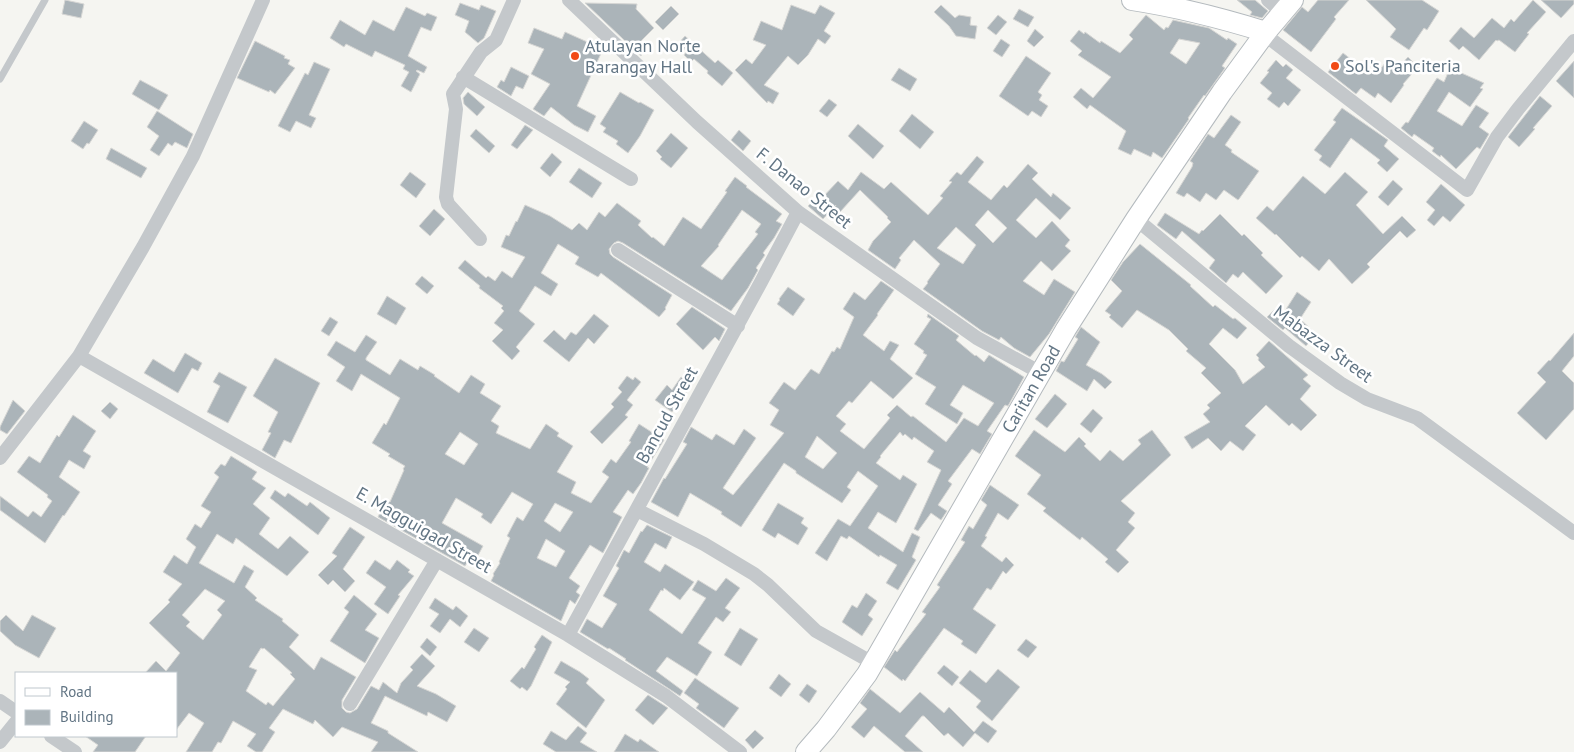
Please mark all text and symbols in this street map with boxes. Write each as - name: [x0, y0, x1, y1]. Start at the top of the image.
- place label: Atulayan Norte Barangay Hall: [585, 34, 701, 78]
- marker: Atulayan Norte Barangay Hall: [569, 50, 581, 62]
- place label: Sol's Panciteria: [1345, 54, 1461, 77]
- marker: Sol's Panciteria: [1329, 60, 1341, 72]
- street label: F. Danao Street: [752, 142, 857, 233]
- street label: Mabazza Street: [1269, 300, 1378, 387]
- street label: Caritan Road: [997, 341, 1065, 437]
- street label: Bancud Street: [630, 362, 703, 467]
- street label: E. Magguigad Street: [352, 481, 496, 578]
- legend: [15, 672, 178, 737]
- text: Road: [60, 682, 92, 701]
- text: Building: [60, 707, 114, 726]

